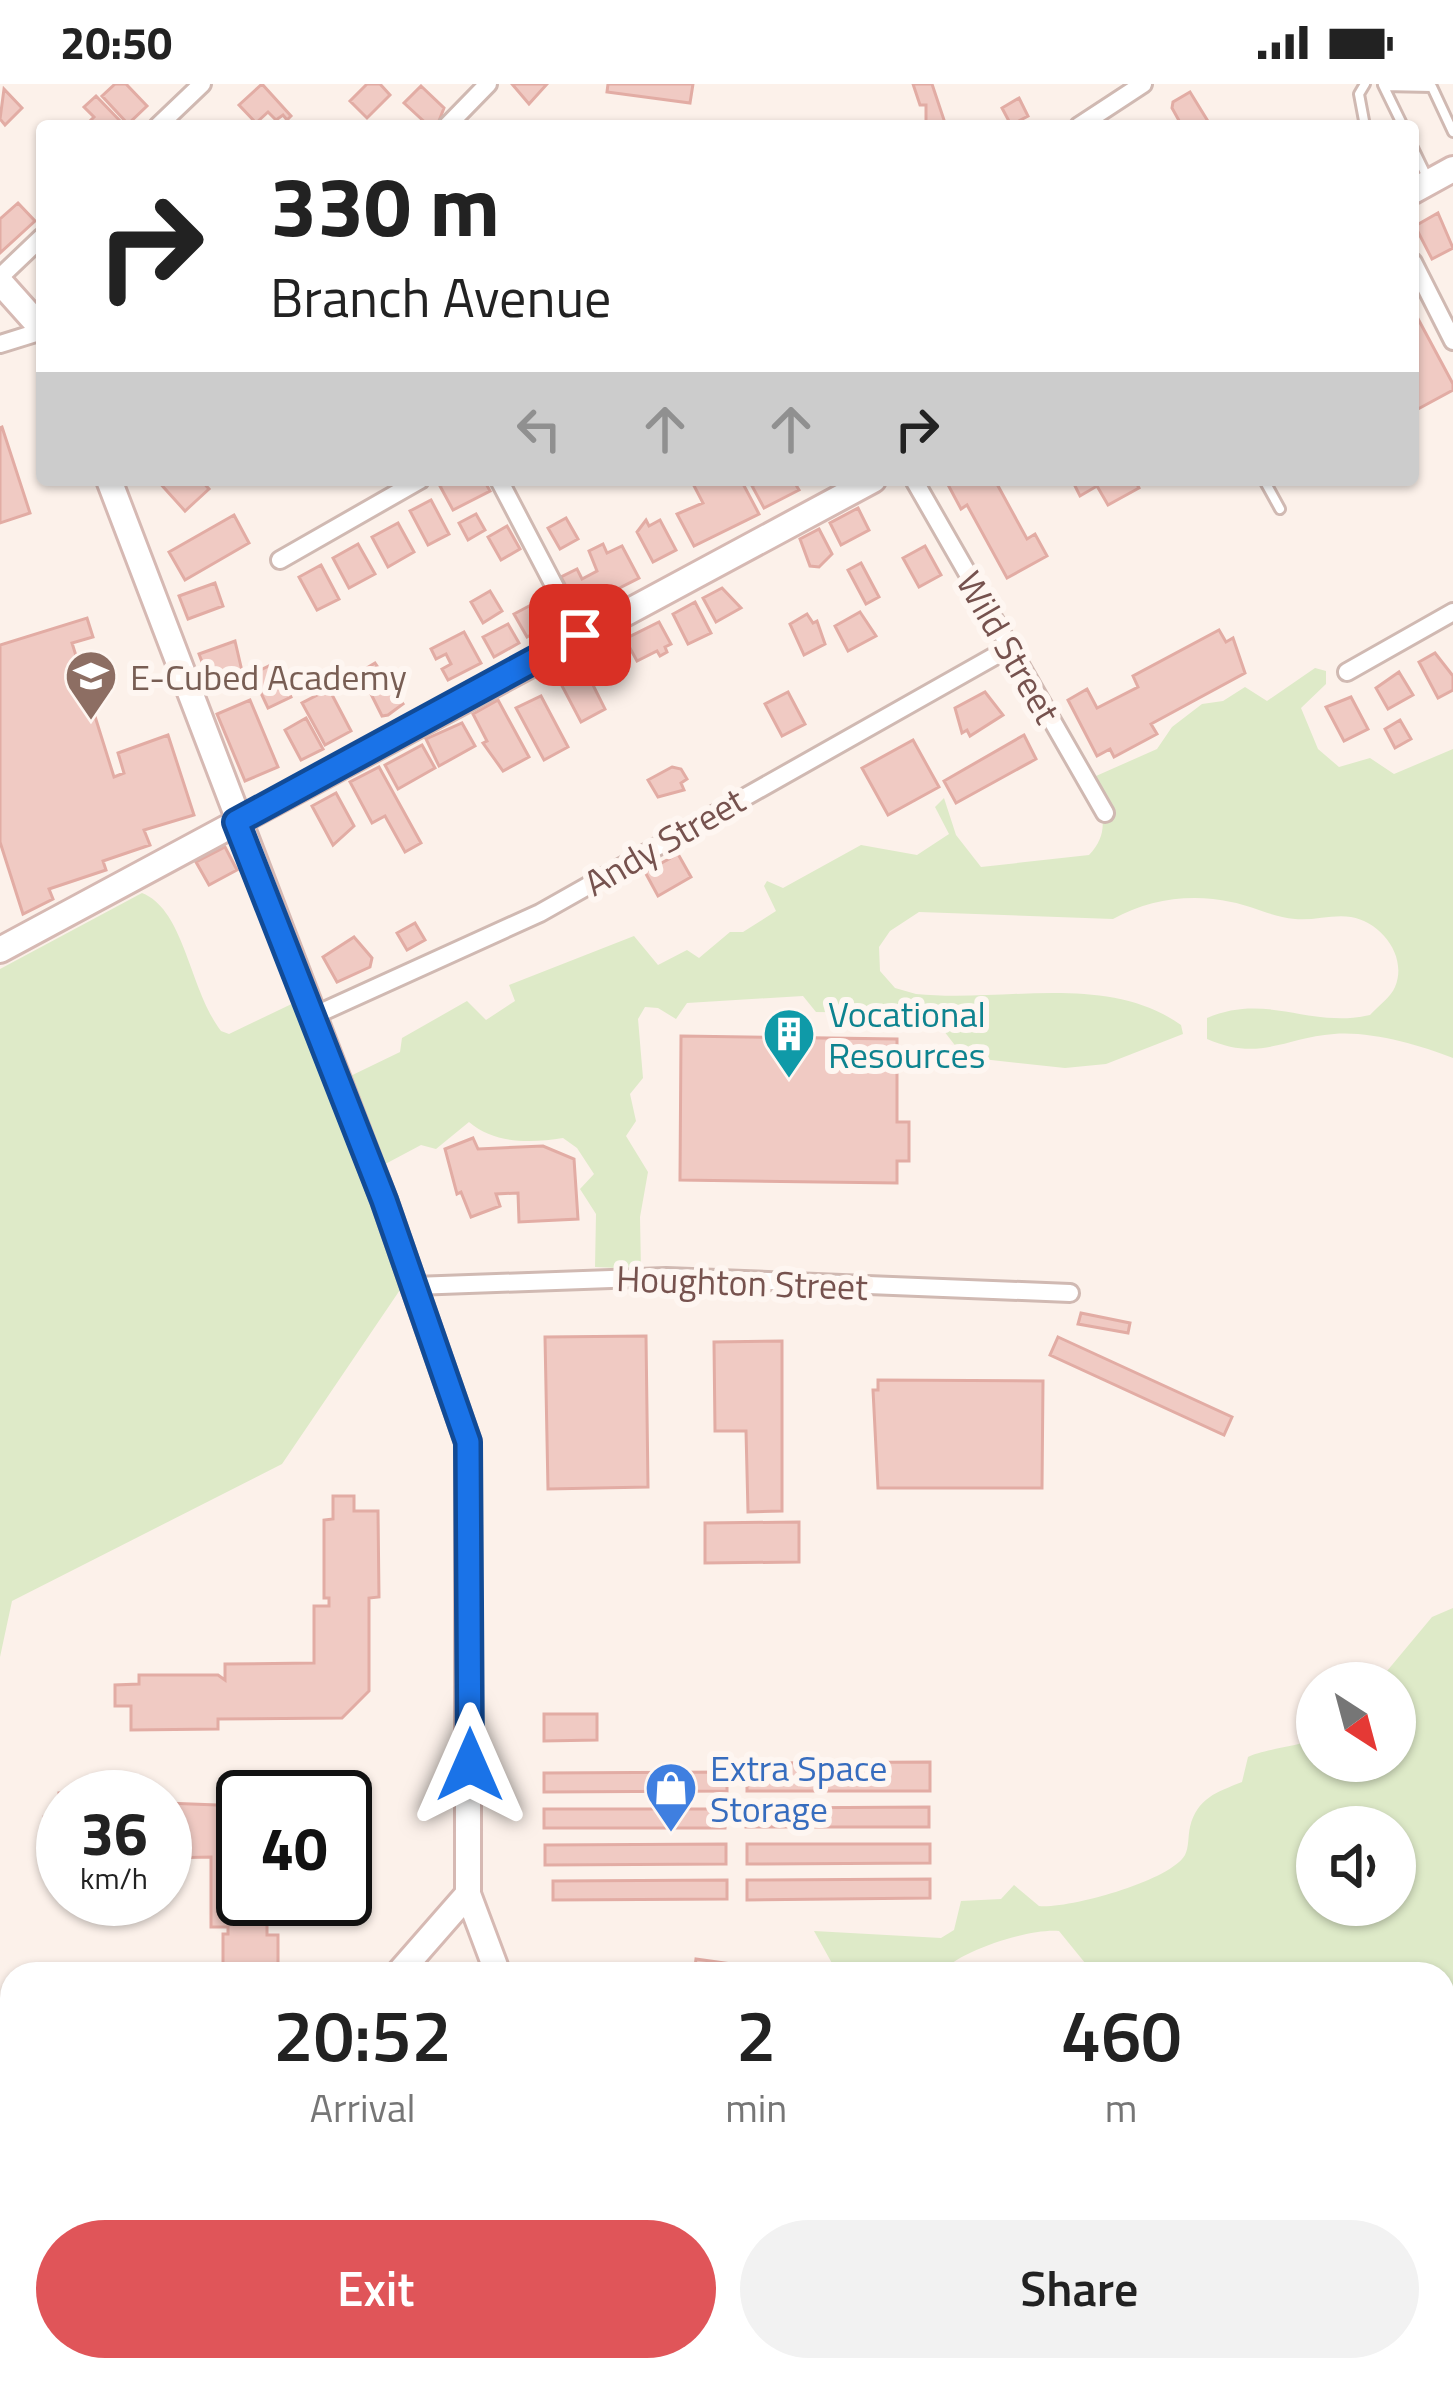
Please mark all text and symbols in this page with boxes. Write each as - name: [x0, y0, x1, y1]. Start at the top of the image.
- text: 20:50: [60, 8, 172, 76]
- text: 330 m: [270, 141, 500, 269]
- icon: right: [72, 168, 228, 324]
- text: Branch Avenue: [270, 256, 611, 338]
- icon: left: [506, 396, 572, 462]
- icon: ahead: [632, 396, 698, 462]
- icon: ahead: [758, 396, 824, 462]
- icon: right: [884, 396, 950, 462]
- street label: Wild Street: [943, 561, 1075, 734]
- pin: [529, 584, 631, 686]
- icon: arrive: [547, 602, 613, 668]
- school or university icon: E-Cubed Academy: [63, 648, 119, 722]
- place label: E-Cubed Academy: [130, 649, 407, 704]
- street label: Andy Street: [573, 773, 755, 909]
- place label: Vocational Resources: [828, 986, 986, 1082]
- building icon: Vocational Resources: [761, 1006, 817, 1080]
- street label: Houghton Street: [615, 1250, 869, 1314]
- north arrow: [1296, 1662, 1416, 1782]
- map controls: [1296, 1662, 1416, 1926]
- position arrow: [407, 1702, 533, 1828]
- place label: Extra Space Storage: [710, 1740, 887, 1836]
- shop icon: Extra Space Storage: [643, 1760, 699, 1834]
- speed limit sign: 40: [216, 1770, 372, 1926]
- text: 36: [80, 1787, 148, 1878]
- button: sound: [1296, 1806, 1416, 1926]
- text: km/h: [80, 1855, 148, 1901]
- text: 20:52: [273, 1979, 452, 2089]
- text: 2: [736, 1979, 776, 2089]
- text: 460: [1061, 1979, 1182, 2089]
- text: Arrival: [310, 2078, 416, 2137]
- text: min: [725, 2078, 787, 2137]
- text: m: [1105, 2078, 1137, 2137]
- button: Exit: [36, 2220, 716, 2358]
- button: Share: [740, 2220, 1419, 2358]

